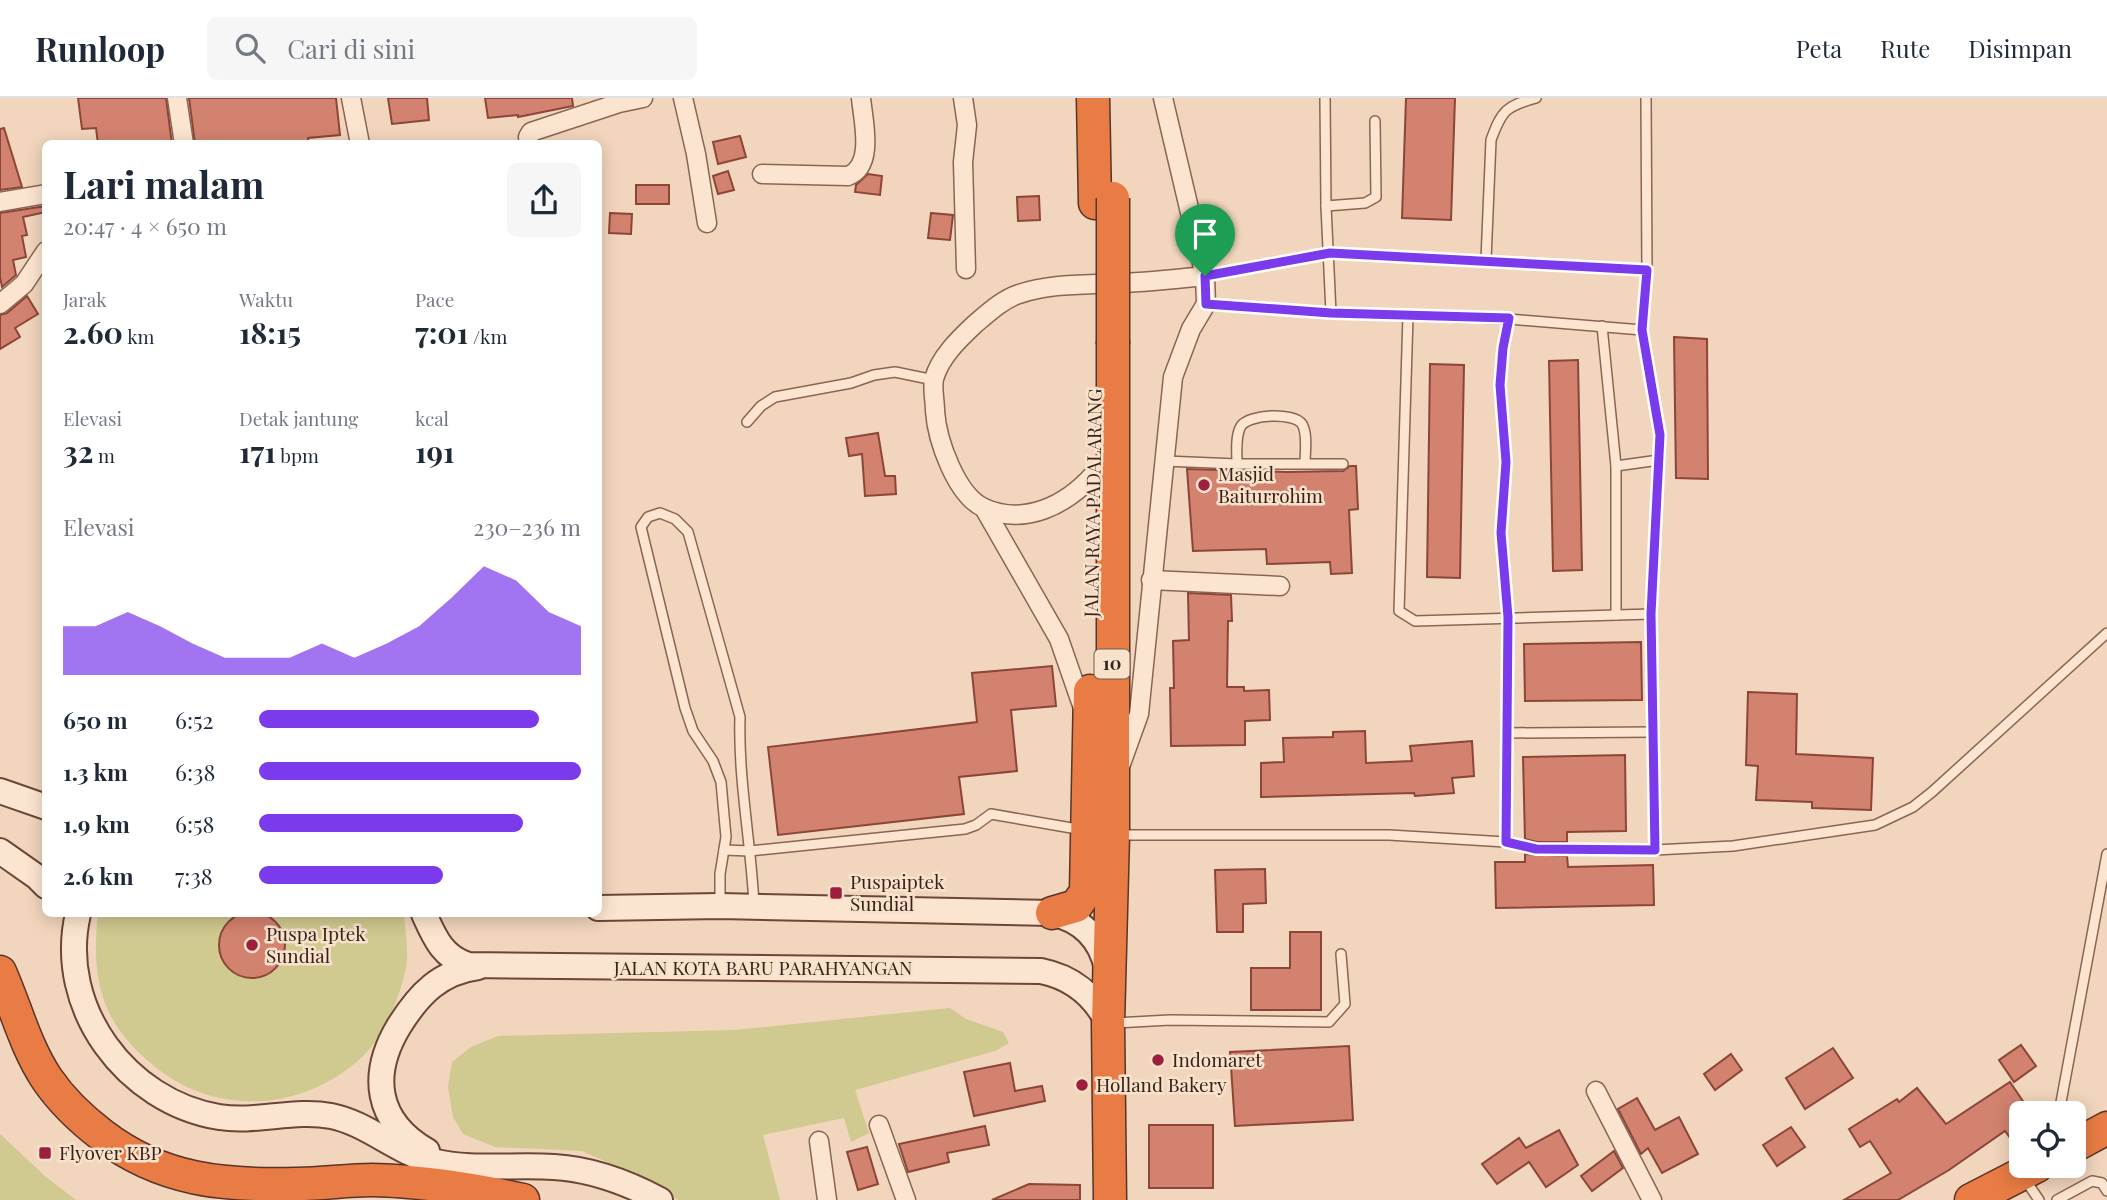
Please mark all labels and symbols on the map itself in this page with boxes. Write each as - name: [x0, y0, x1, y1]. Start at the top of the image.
- pin: [1175, 204, 1235, 276]
- street label: JALAN RAYA PADALARANG: [1077, 388, 1107, 619]
- place label: Masjid Baiturrohim: [1218, 460, 1323, 508]
- marker: Masjid Baiturrohim: [1196, 477, 1212, 493]
- road number: 10: [1094, 650, 1130, 678]
- place label: Puspaiptek Sundial: [850, 868, 945, 916]
- marker: Puspaiptek Sundial: [828, 885, 844, 901]
- place label: Puspa Iptek Sundial: [266, 920, 366, 968]
- marker: Puspa Iptek Sundial: [244, 937, 260, 953]
- street label: JALAN KOTA BARU PARAHYANGAN: [613, 954, 912, 980]
- place label: Indomaret: [1172, 1046, 1262, 1072]
- marker: Indomaret: [1150, 1052, 1166, 1068]
- place label: Holland Bakery: [1096, 1071, 1227, 1097]
- marker: Holland Bakery: [1074, 1077, 1090, 1093]
- place label: Flyover KBP: [59, 1139, 162, 1165]
- marker: Flyover KBP: [37, 1145, 53, 1161]

